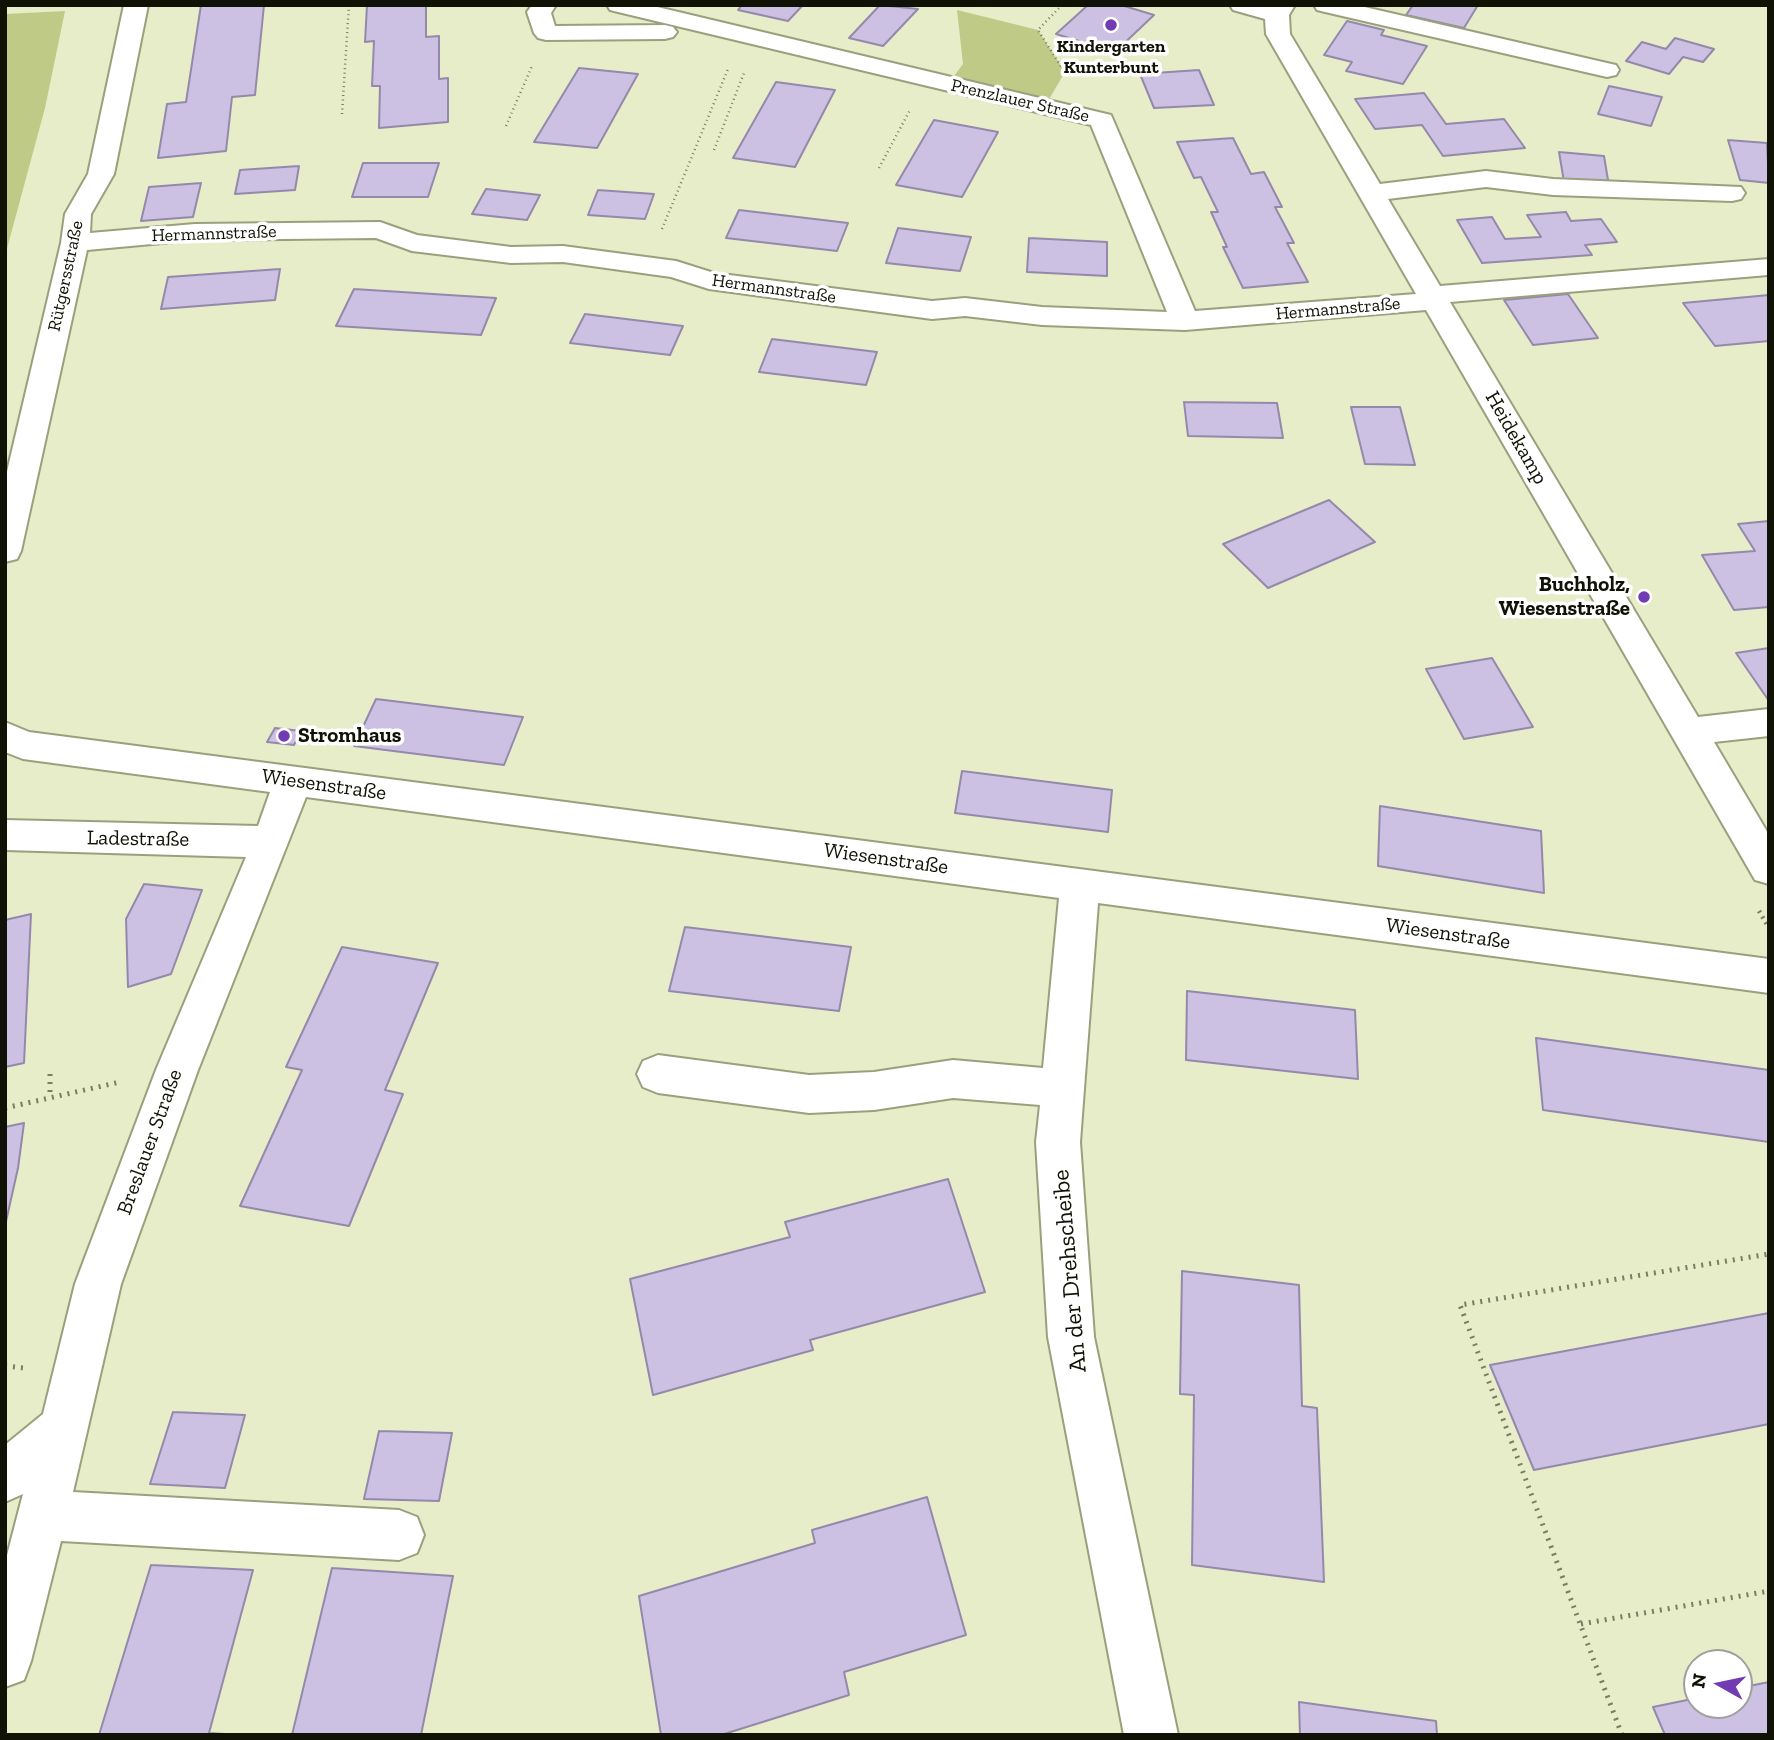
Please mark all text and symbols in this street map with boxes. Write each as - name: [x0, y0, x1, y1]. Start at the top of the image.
- marker: Kindergarten Kunterbunt: [1103, 17, 1119, 33]
- place label: Kindergarten Kunterbunt: [1057, 36, 1165, 78]
- street label: Prenzlauer Straße: [949, 75, 1091, 127]
- street label: Rütgersstraße: [44, 219, 88, 333]
- street label: Hermannstraße: [151, 221, 277, 247]
- street label: Hermannstraße: [711, 270, 837, 308]
- street label: Hermannstraße: [1275, 293, 1401, 325]
- street label: Heidekamp: [1479, 387, 1553, 489]
- place label: Buchholz, Wiesenstraße: [1499, 572, 1630, 622]
- marker: Buchholz, Wiesenstraße: [1636, 589, 1652, 605]
- place label: Stromhaus: [298, 723, 401, 749]
- marker: Stromhaus: [276, 728, 292, 744]
- street label: Wiesenstraße: [260, 764, 388, 806]
- street label: Ladestraße: [87, 826, 189, 852]
- street label: Wiesenstraße: [822, 838, 950, 880]
- street label: Wiesenstraße: [1384, 913, 1512, 955]
- street label: Breslauer Straße: [112, 1066, 188, 1218]
- street label: An der Drehscheibe: [1047, 1168, 1093, 1374]
- north arrow: [1683, 1649, 1753, 1719]
- text: N: [1686, 1672, 1711, 1690]

